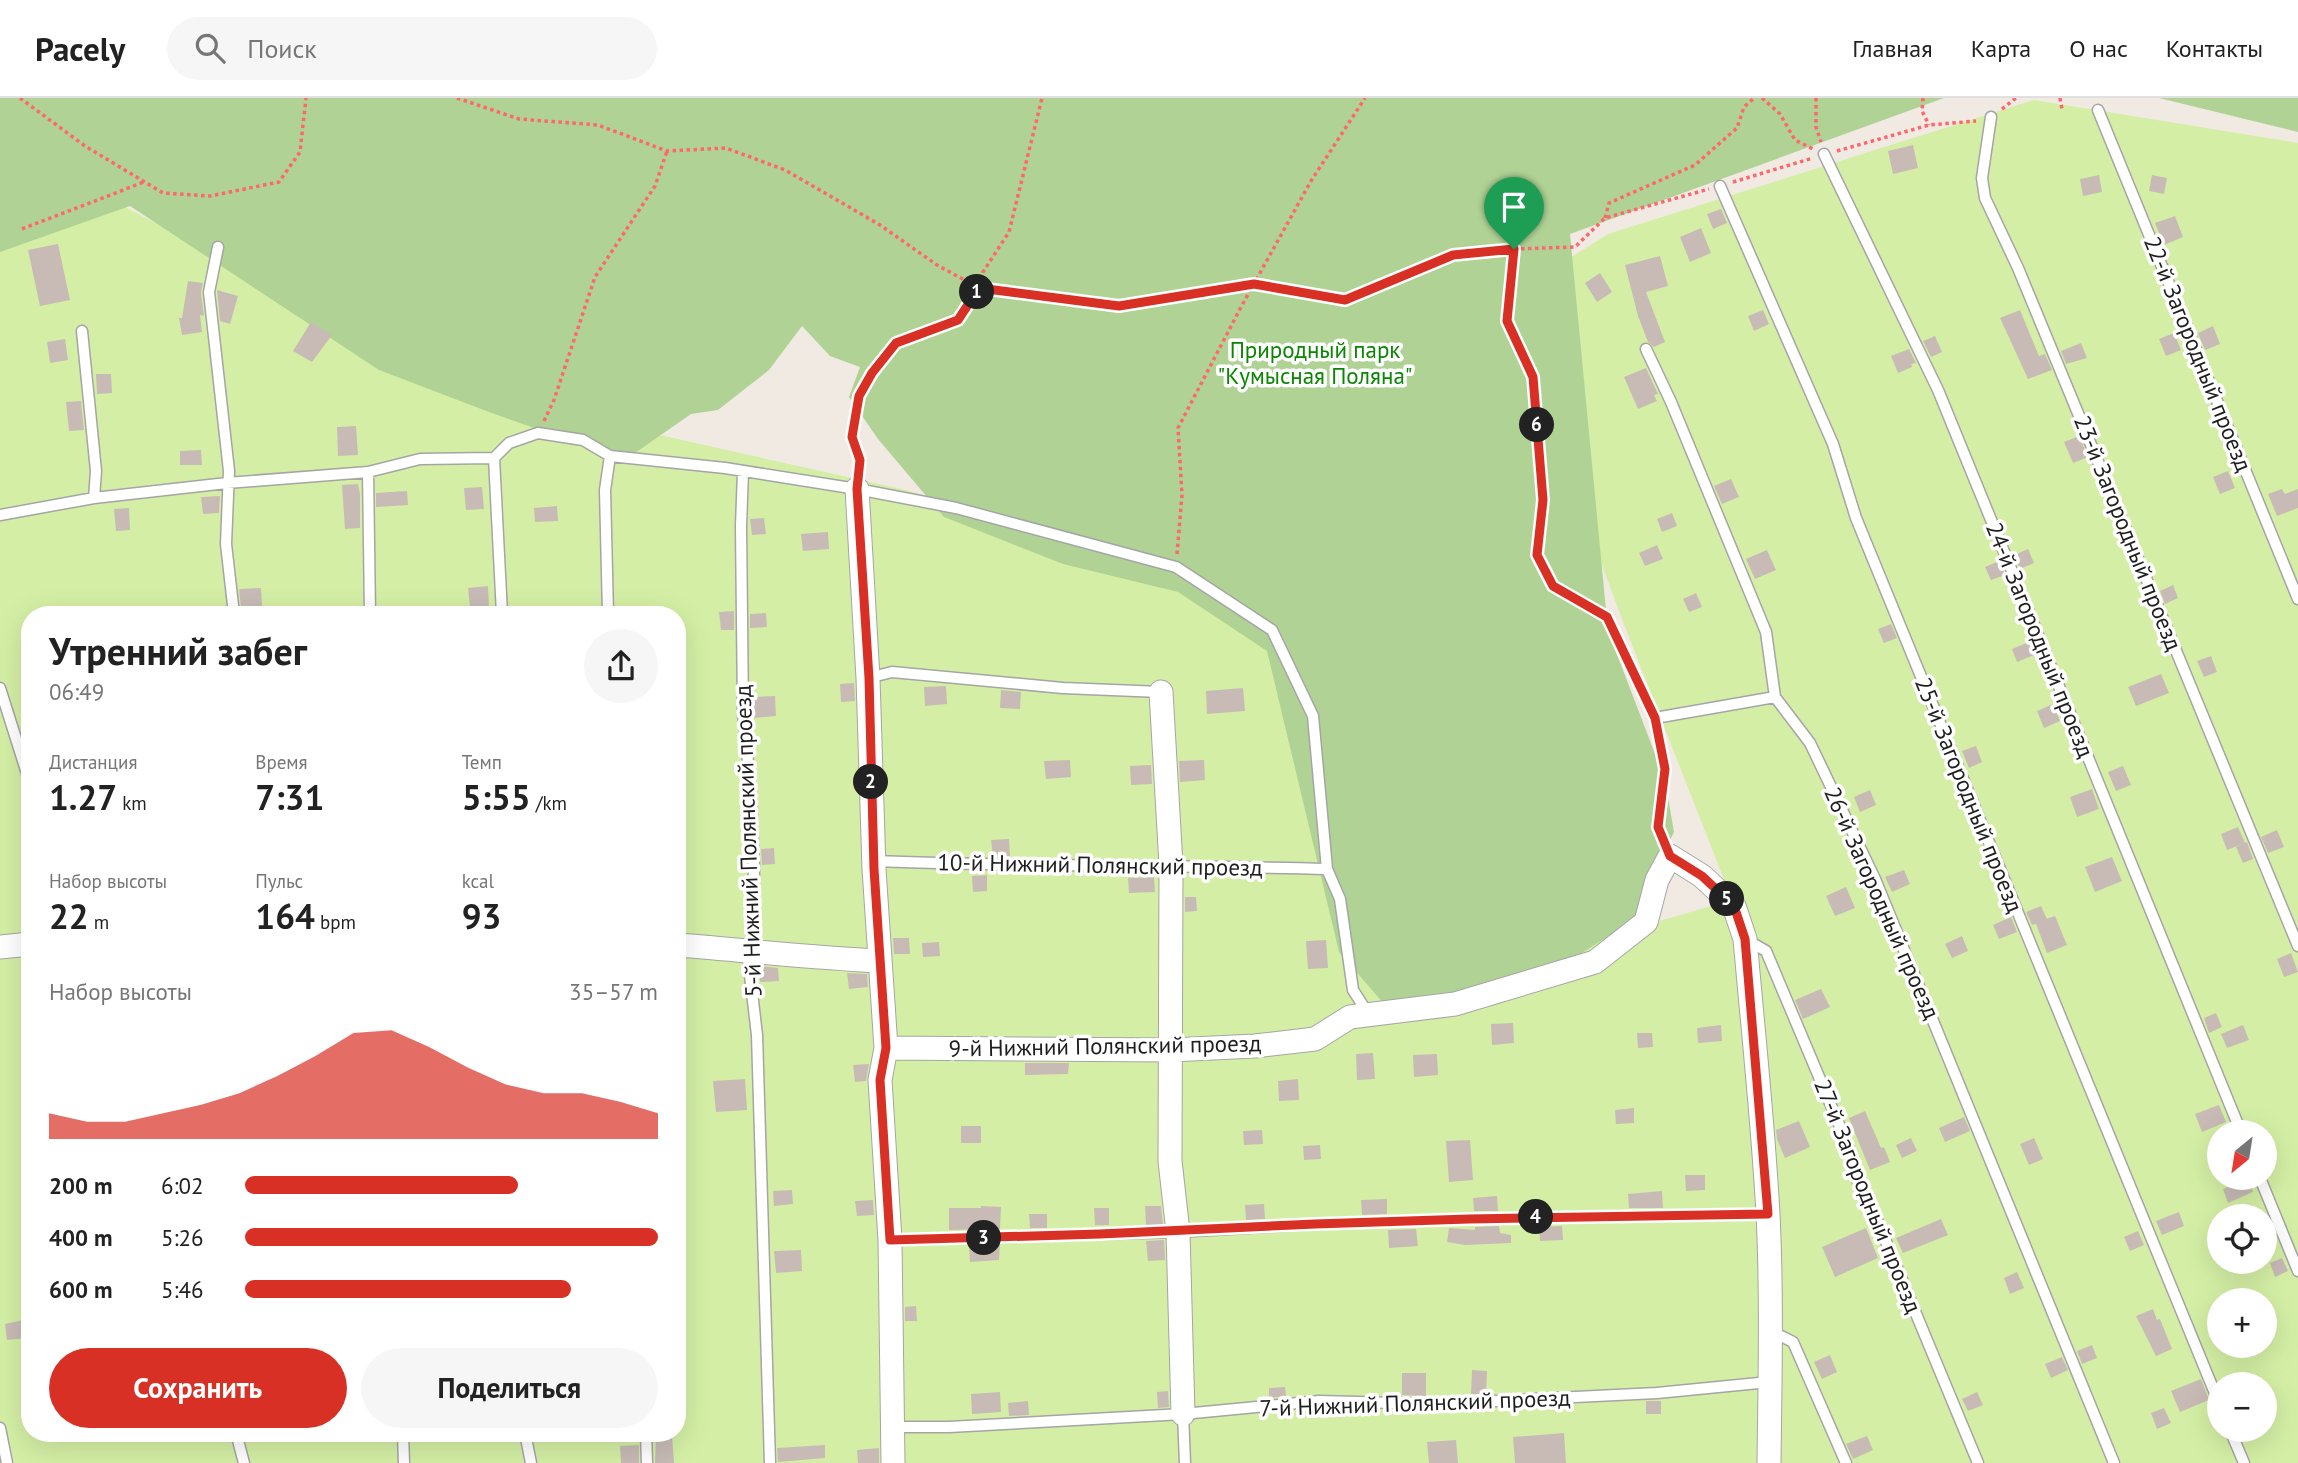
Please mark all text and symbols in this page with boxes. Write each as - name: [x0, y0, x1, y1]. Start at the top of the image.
- search box: [167, 17, 657, 80]
- text: Pacely: [35, 27, 125, 70]
- icon: search: [191, 29, 229, 67]
- text: Поиск: [247, 32, 317, 65]
- text: Главная: [1852, 33, 1933, 64]
- text: Карта: [1971, 33, 2031, 64]
- text: О нас: [2069, 33, 2128, 64]
- text: Контакты: [2166, 33, 2263, 64]
- pin: [1484, 177, 1544, 249]
- icon: arrive: [1495, 188, 1533, 226]
- street label: 22-й Загородный проезд: [2138, 232, 2259, 476]
- pin: 1: [960, 274, 995, 310]
- text: 1: [971, 279, 982, 303]
- park label: Природный парк "Кумысная Поляна": [1217, 335, 1413, 390]
- pin: 6: [1520, 408, 1554, 442]
- street label: 23-й Загородный проезд: [2068, 411, 2189, 655]
- text: 6: [1531, 412, 1542, 436]
- street label: 24-й Загородный проезд: [1980, 518, 2101, 762]
- text: Утренний забег: [49, 626, 307, 675]
- button: share: [584, 629, 658, 703]
- street label: 25-й Загородный проезд: [1909, 673, 2030, 917]
- text: 06:49: [49, 677, 104, 706]
- street label: 5-й Нижний Полянский проезд: [728, 684, 767, 998]
- text: Дистанция: [49, 750, 137, 774]
- text: Время: [255, 750, 308, 774]
- text: Темп: [462, 750, 502, 774]
- pin: 2: [854, 764, 888, 800]
- text: 2: [865, 769, 876, 793]
- text: 1.27: [49, 774, 117, 820]
- text: 7:31: [255, 774, 324, 820]
- text: 5:55: [462, 774, 531, 820]
- street label: 26-й Загородный проезд: [1818, 782, 1947, 1023]
- text: km: [117, 791, 147, 815]
- text: /km: [531, 791, 567, 815]
- street label: 10-й Нижний Полянский проезд: [937, 847, 1263, 882]
- text: Набор высоты: [49, 869, 167, 893]
- text: Пульс: [255, 869, 303, 893]
- text: kcal: [462, 869, 494, 893]
- pin: 5: [1710, 882, 1744, 916]
- text: 5: [1721, 886, 1732, 910]
- text: 22: [49, 893, 89, 939]
- text: 164: [255, 893, 315, 939]
- text: 93: [462, 893, 501, 939]
- text: m: [89, 910, 109, 934]
- text: bpm: [315, 910, 356, 934]
- text: Набор высоты: [49, 977, 192, 1006]
- text: 35–57 m: [569, 977, 658, 1006]
- street label: 9-й Нижний Полянский проезд: [948, 1028, 1262, 1063]
- street label: 27-й Загородный проезд: [1808, 1075, 1929, 1317]
- north arrow: [2207, 1120, 2277, 1190]
- map controls: [2207, 1120, 2277, 1442]
- text: 200 m: [49, 1171, 112, 1200]
- text: 6:02: [161, 1171, 204, 1200]
- pin: 4: [1518, 1200, 1554, 1234]
- text: 4: [1530, 1204, 1541, 1228]
- button: locate: [2207, 1204, 2277, 1274]
- pin: 3: [967, 1220, 1002, 1256]
- text: 400 m: [49, 1223, 112, 1252]
- text: 5:26: [161, 1223, 204, 1252]
- text: 3: [978, 1225, 989, 1249]
- text: 600 m: [49, 1275, 112, 1304]
- text: 5:46: [161, 1275, 204, 1304]
- button: +: [2207, 1288, 2277, 1358]
- button: Сохранить: [49, 1348, 347, 1428]
- button: Поделиться: [361, 1348, 658, 1428]
- button: −: [2207, 1372, 2277, 1442]
- street label: 7-й Нижний Полянский проезд: [1259, 1383, 1571, 1422]

